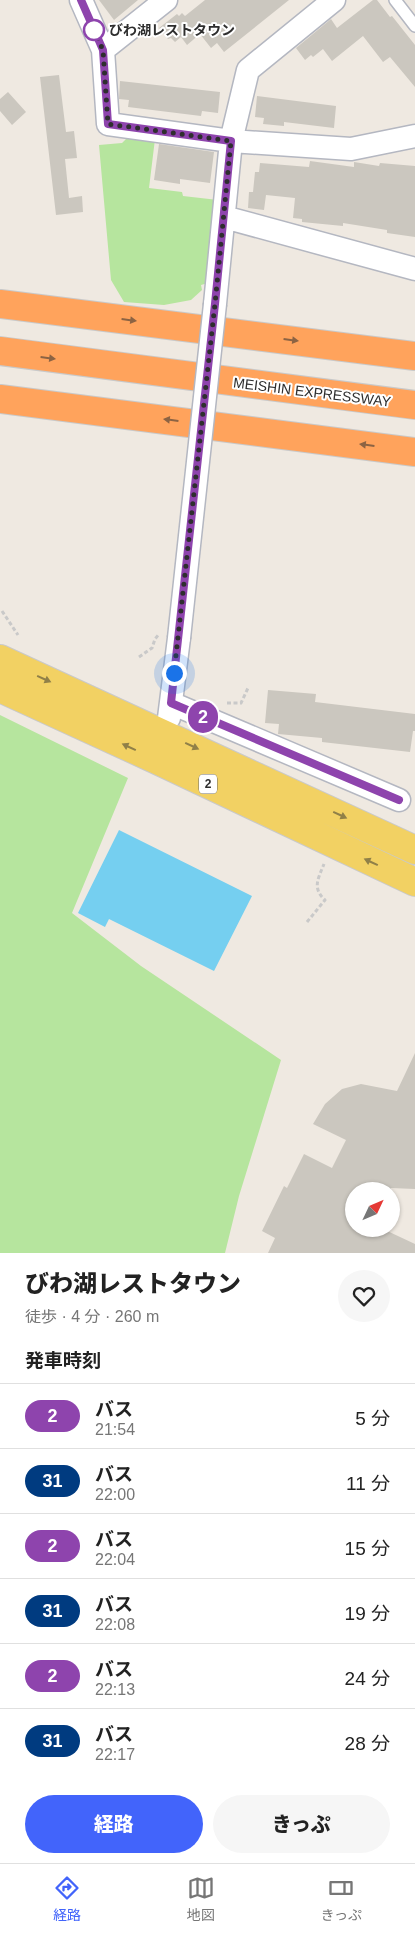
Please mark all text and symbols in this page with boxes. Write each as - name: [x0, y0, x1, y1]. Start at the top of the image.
- marker: びわ湖レストタウン: [83, 19, 105, 41]
- place label: びわ湖レストタウン: [109, 22, 235, 38]
- one-way arrow: [122, 316, 138, 324]
- one-way arrow: [283, 336, 299, 344]
- one-way arrow: [41, 354, 57, 362]
- street label: MEISHIN EXPRESSWAY: [232, 374, 392, 410]
- one-way arrow: [162, 416, 178, 424]
- one-way arrow: [358, 441, 374, 449]
- your location: [162, 661, 187, 686]
- one-way arrow: [37, 676, 51, 684]
- line badge: 2: [187, 701, 219, 733]
- text: 2: [198, 707, 208, 727]
- one-way arrow: [122, 742, 136, 750]
- one-way arrow: [185, 742, 200, 751]
- road number: 2: [199, 774, 217, 794]
- one-way arrow: [333, 811, 347, 819]
- one-way arrow: [364, 857, 378, 865]
- north arrow: [345, 1182, 400, 1238]
- map controls: [345, 1182, 400, 1237]
- text: びわ湖レストタウン: [25, 1270, 241, 1297]
- button: heart: [338, 1270, 390, 1322]
- text: 徒歩 · 4 分 · 260 m: [25, 1308, 159, 1325]
- text: 発車時刻: [25, 1350, 101, 1371]
- text: バス: [95, 1399, 133, 1420]
- text: 2: [47, 1406, 58, 1426]
- text: 5 分: [355, 1408, 390, 1429]
- text: 21:54: [95, 1421, 135, 1438]
- text: バス: [95, 1464, 133, 1485]
- text: 31: [42, 1471, 63, 1491]
- text: 11 分: [346, 1473, 390, 1494]
- text: 22:00: [95, 1486, 135, 1503]
- text: バス: [95, 1529, 133, 1550]
- text: 2: [47, 1536, 58, 1556]
- text: 15 分: [345, 1538, 390, 1559]
- text: 22:04: [95, 1551, 135, 1568]
- text: バス: [95, 1594, 133, 1615]
- text: 31: [42, 1601, 63, 1621]
- text: 19 分: [345, 1603, 390, 1624]
- text: 22:08: [95, 1616, 135, 1633]
- text: バス: [95, 1659, 133, 1680]
- text: 2: [47, 1666, 58, 1686]
- text: 24 分: [345, 1668, 390, 1689]
- text: 22:13: [95, 1681, 135, 1698]
- text: バス: [95, 1724, 133, 1745]
- text: 31: [42, 1731, 63, 1751]
- text: 28 分: [345, 1733, 390, 1754]
- text: 22:17: [95, 1746, 135, 1763]
- button: 経路: [25, 1795, 203, 1853]
- button: きっぷ: [213, 1795, 390, 1853]
- tab: 経路: [53, 1874, 81, 1924]
- tab: 地図: [187, 1874, 215, 1924]
- tab: きっぷ: [321, 1874, 362, 1924]

